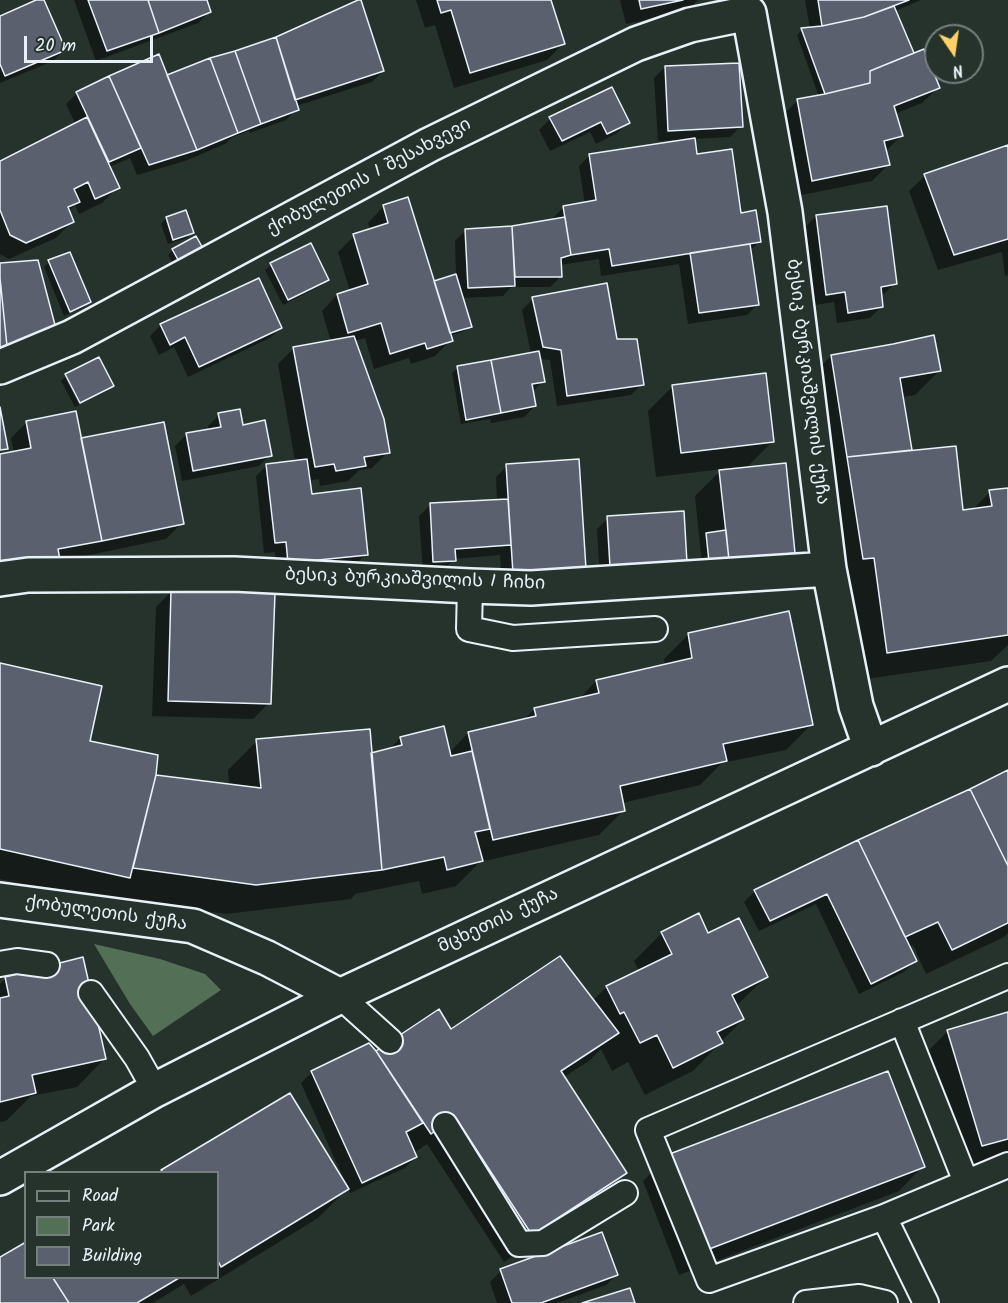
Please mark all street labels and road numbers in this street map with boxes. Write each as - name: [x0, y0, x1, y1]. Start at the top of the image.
- street label: ქობულეთის I შესახვევი: [264, 115, 476, 241]
- street label: ბესიკ ბურკიაშვილის ქუჩა: [780, 258, 832, 506]
- street label: ბესიკ ბურკიაშვილის I ჩიხი: [284, 566, 546, 596]
- street label: მცხეთის ქუჩა: [435, 885, 563, 959]
- street label: ქობულეთის ქუჩა: [24, 893, 188, 937]

